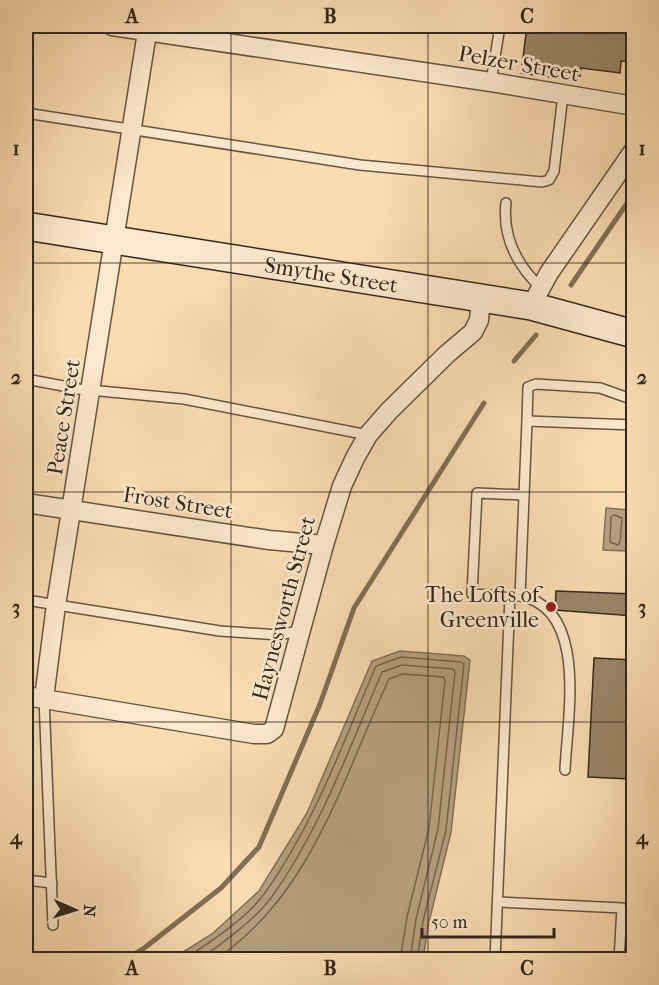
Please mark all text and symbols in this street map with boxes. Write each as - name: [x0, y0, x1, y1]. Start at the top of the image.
- text: A: [124, 5, 140, 28]
- text: B: [323, 5, 337, 28]
- text: C: [520, 5, 534, 28]
- street label: Pelzer Street: [456, 41, 581, 87]
- text: 1: [12, 137, 20, 160]
- text: 1: [638, 137, 646, 160]
- street label: Smythe Street: [263, 252, 400, 299]
- street label: Peace Street: [42, 357, 86, 477]
- text: 2: [11, 366, 21, 389]
- text: 2: [637, 366, 647, 389]
- street label: Frost Street: [121, 481, 235, 525]
- street label: Haynesworth Street: [247, 513, 321, 703]
- place label: The Lofts of Greenville: [425, 582, 544, 633]
- text: 3: [12, 596, 20, 619]
- text: 3: [638, 596, 646, 619]
- marker: The Lofts of Greenville: [544, 600, 558, 614]
- text: 4: [9, 826, 23, 850]
- text: 4: [635, 826, 649, 850]
- north arrow: [45, 880, 105, 940]
- scale bar: [422, 901, 554, 939]
- text: N: [80, 904, 99, 918]
- text: 50 m: [431, 912, 468, 933]
- text: A: [124, 957, 140, 980]
- text: B: [323, 957, 337, 980]
- text: C: [520, 957, 534, 980]

